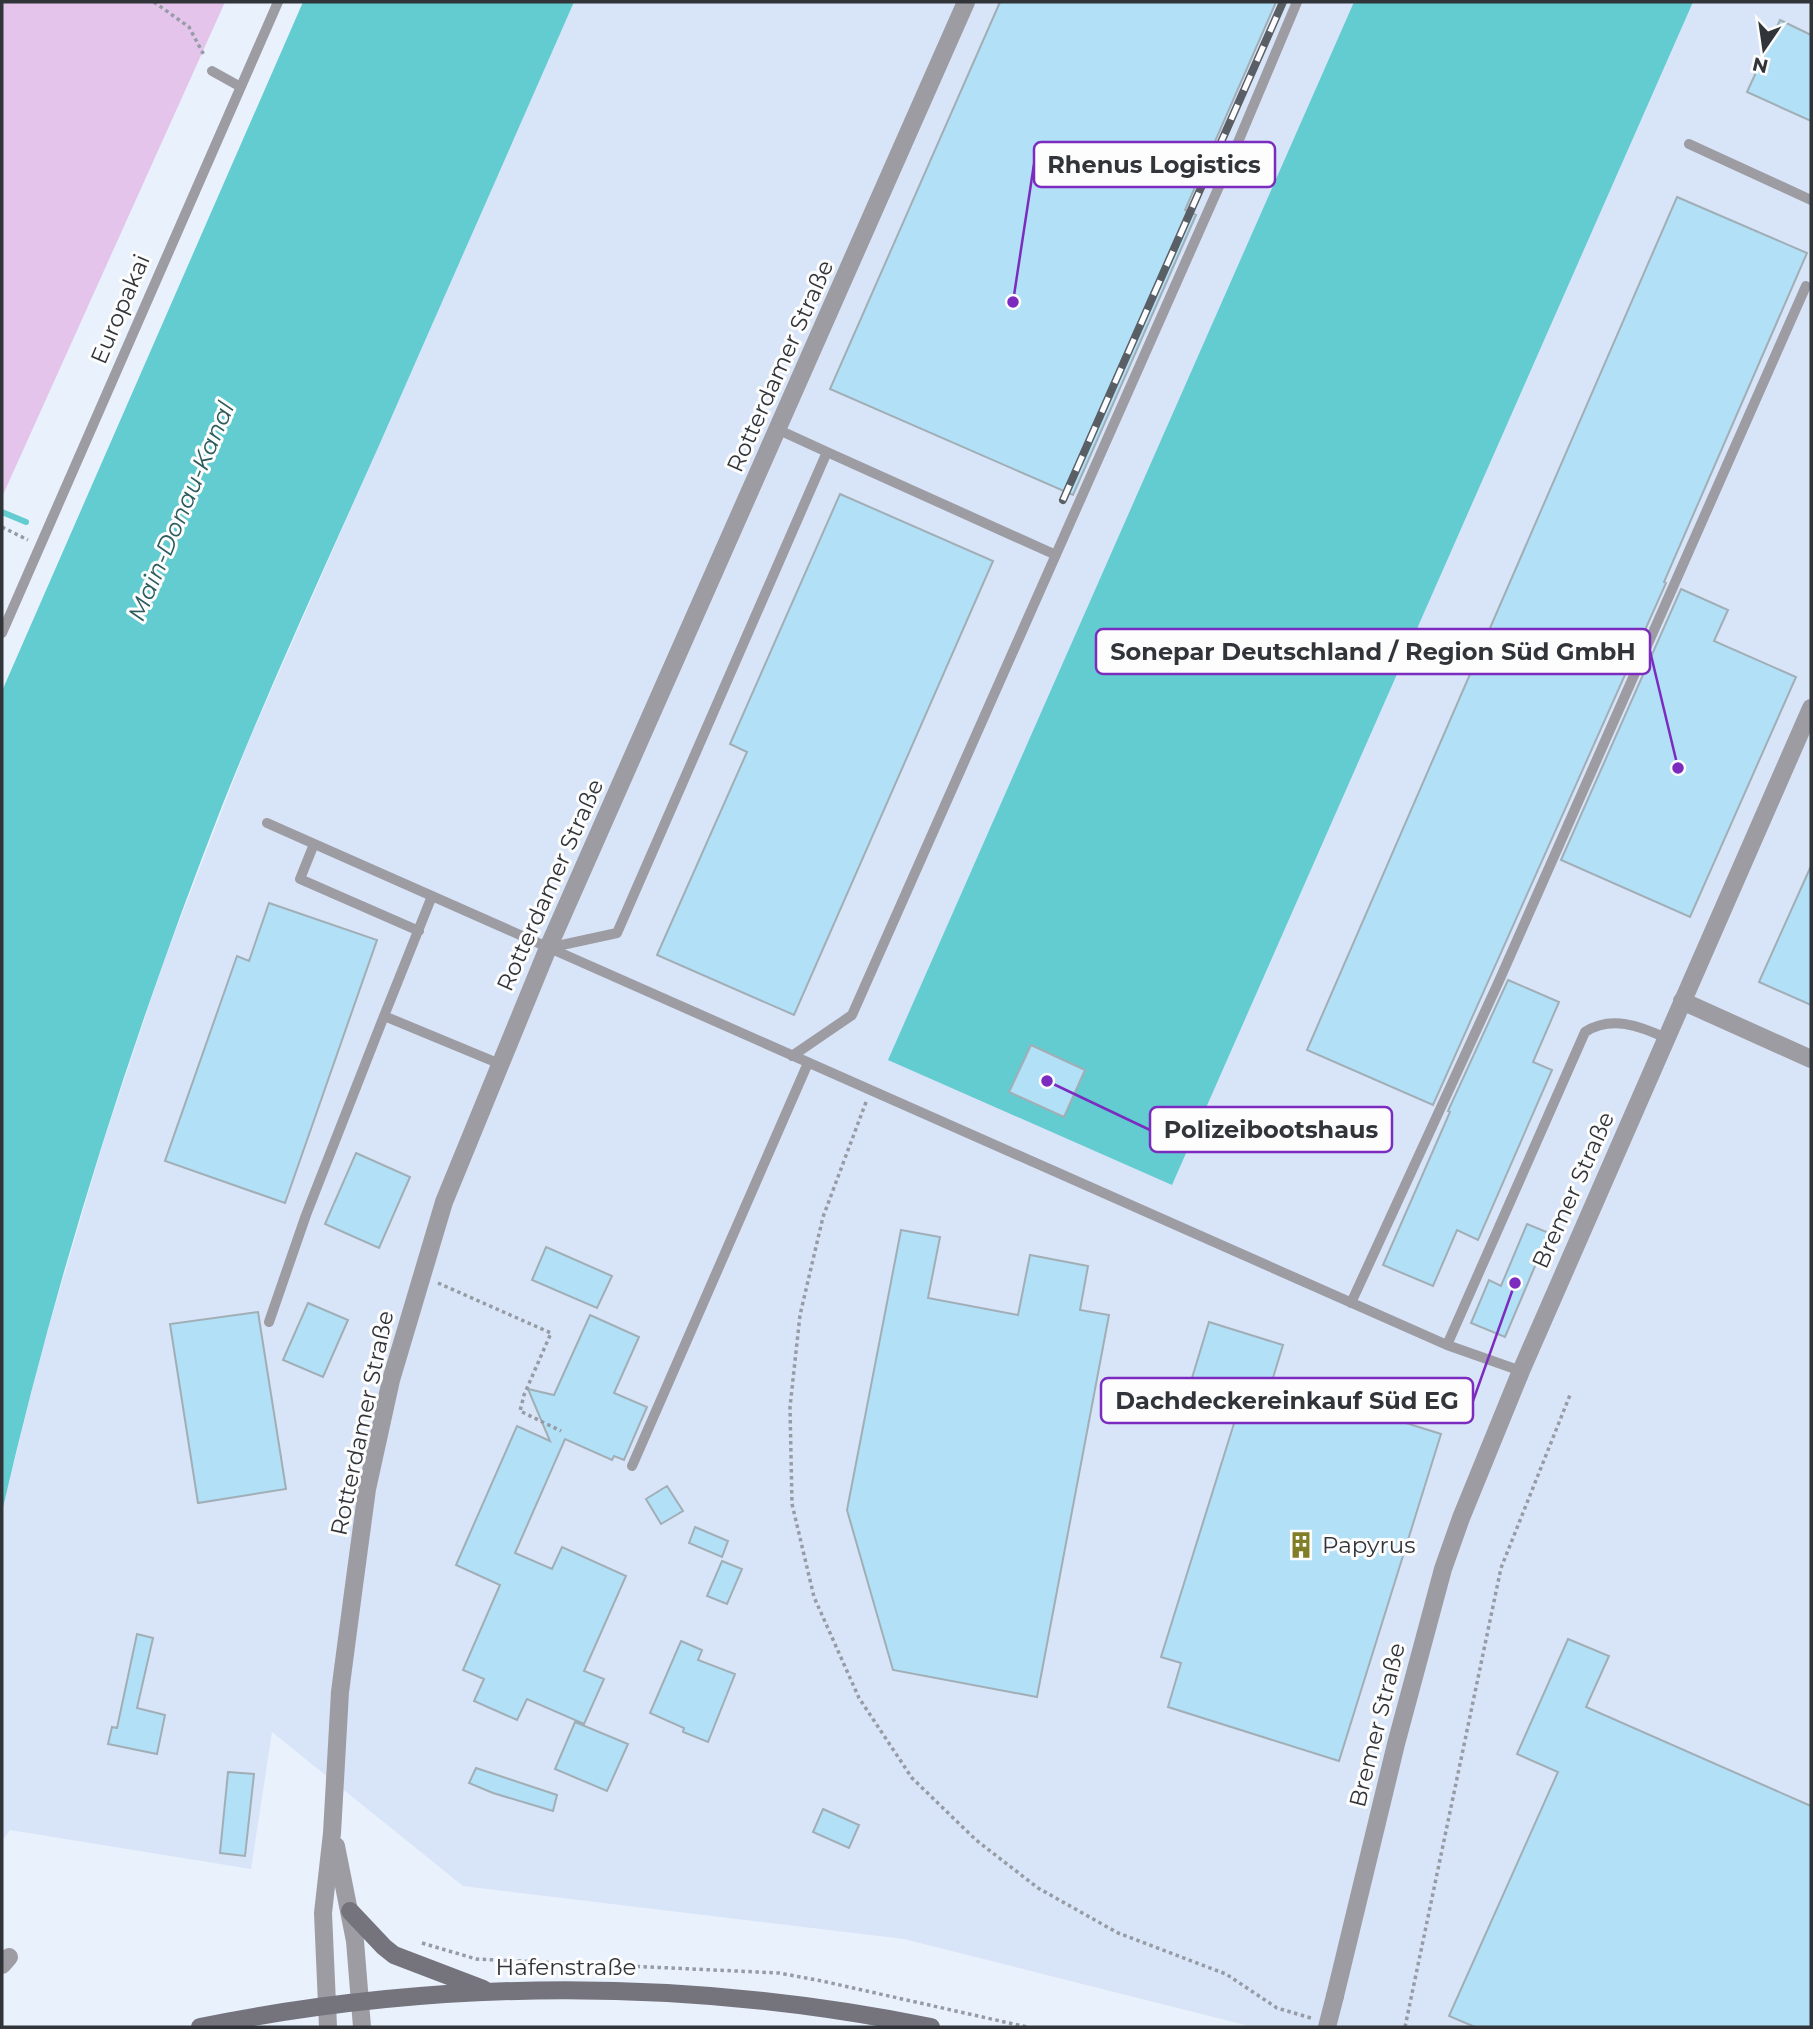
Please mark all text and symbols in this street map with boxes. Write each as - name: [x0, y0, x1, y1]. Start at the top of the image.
- north arrow: [1729, 14, 1799, 84]
- text: N: [1750, 52, 1770, 78]
- callout: Rhenus Logistics: [1034, 142, 1275, 187]
- text: Rhenus Logistics: [1047, 150, 1261, 179]
- street label: Europakai: [84, 250, 156, 368]
- street label: Rotterdamer Straße: [721, 256, 839, 476]
- water label: Main-Donau-Kanal: [122, 396, 241, 625]
- callout: Sonepar Deutschland / Region Süd GmbH: [1096, 629, 1650, 674]
- text: Sonepar Deutschland / Region Süd GmbH: [1110, 637, 1636, 666]
- street label: Rotterdamer Straße: [491, 775, 609, 995]
- callout: Polizeibootshaus: [1150, 1107, 1392, 1152]
- street label: Bremer Straße: [1526, 1107, 1620, 1273]
- text: Polizeibootshaus: [1164, 1115, 1379, 1144]
- street label: Rotterdamer Straße: [324, 1308, 400, 1538]
- callout: Dachdeckereinkauf Süd EG: [1101, 1378, 1473, 1423]
- text: Dachdeckereinkauf Süd EG: [1115, 1386, 1459, 1415]
- building icon: Papyrus: [1286, 1530, 1316, 1560]
- place label: Papyrus: [1322, 1531, 1415, 1559]
- street label: Bremer Straße: [1343, 1640, 1411, 1810]
- street label: Hafenstraße: [496, 1953, 636, 1981]

